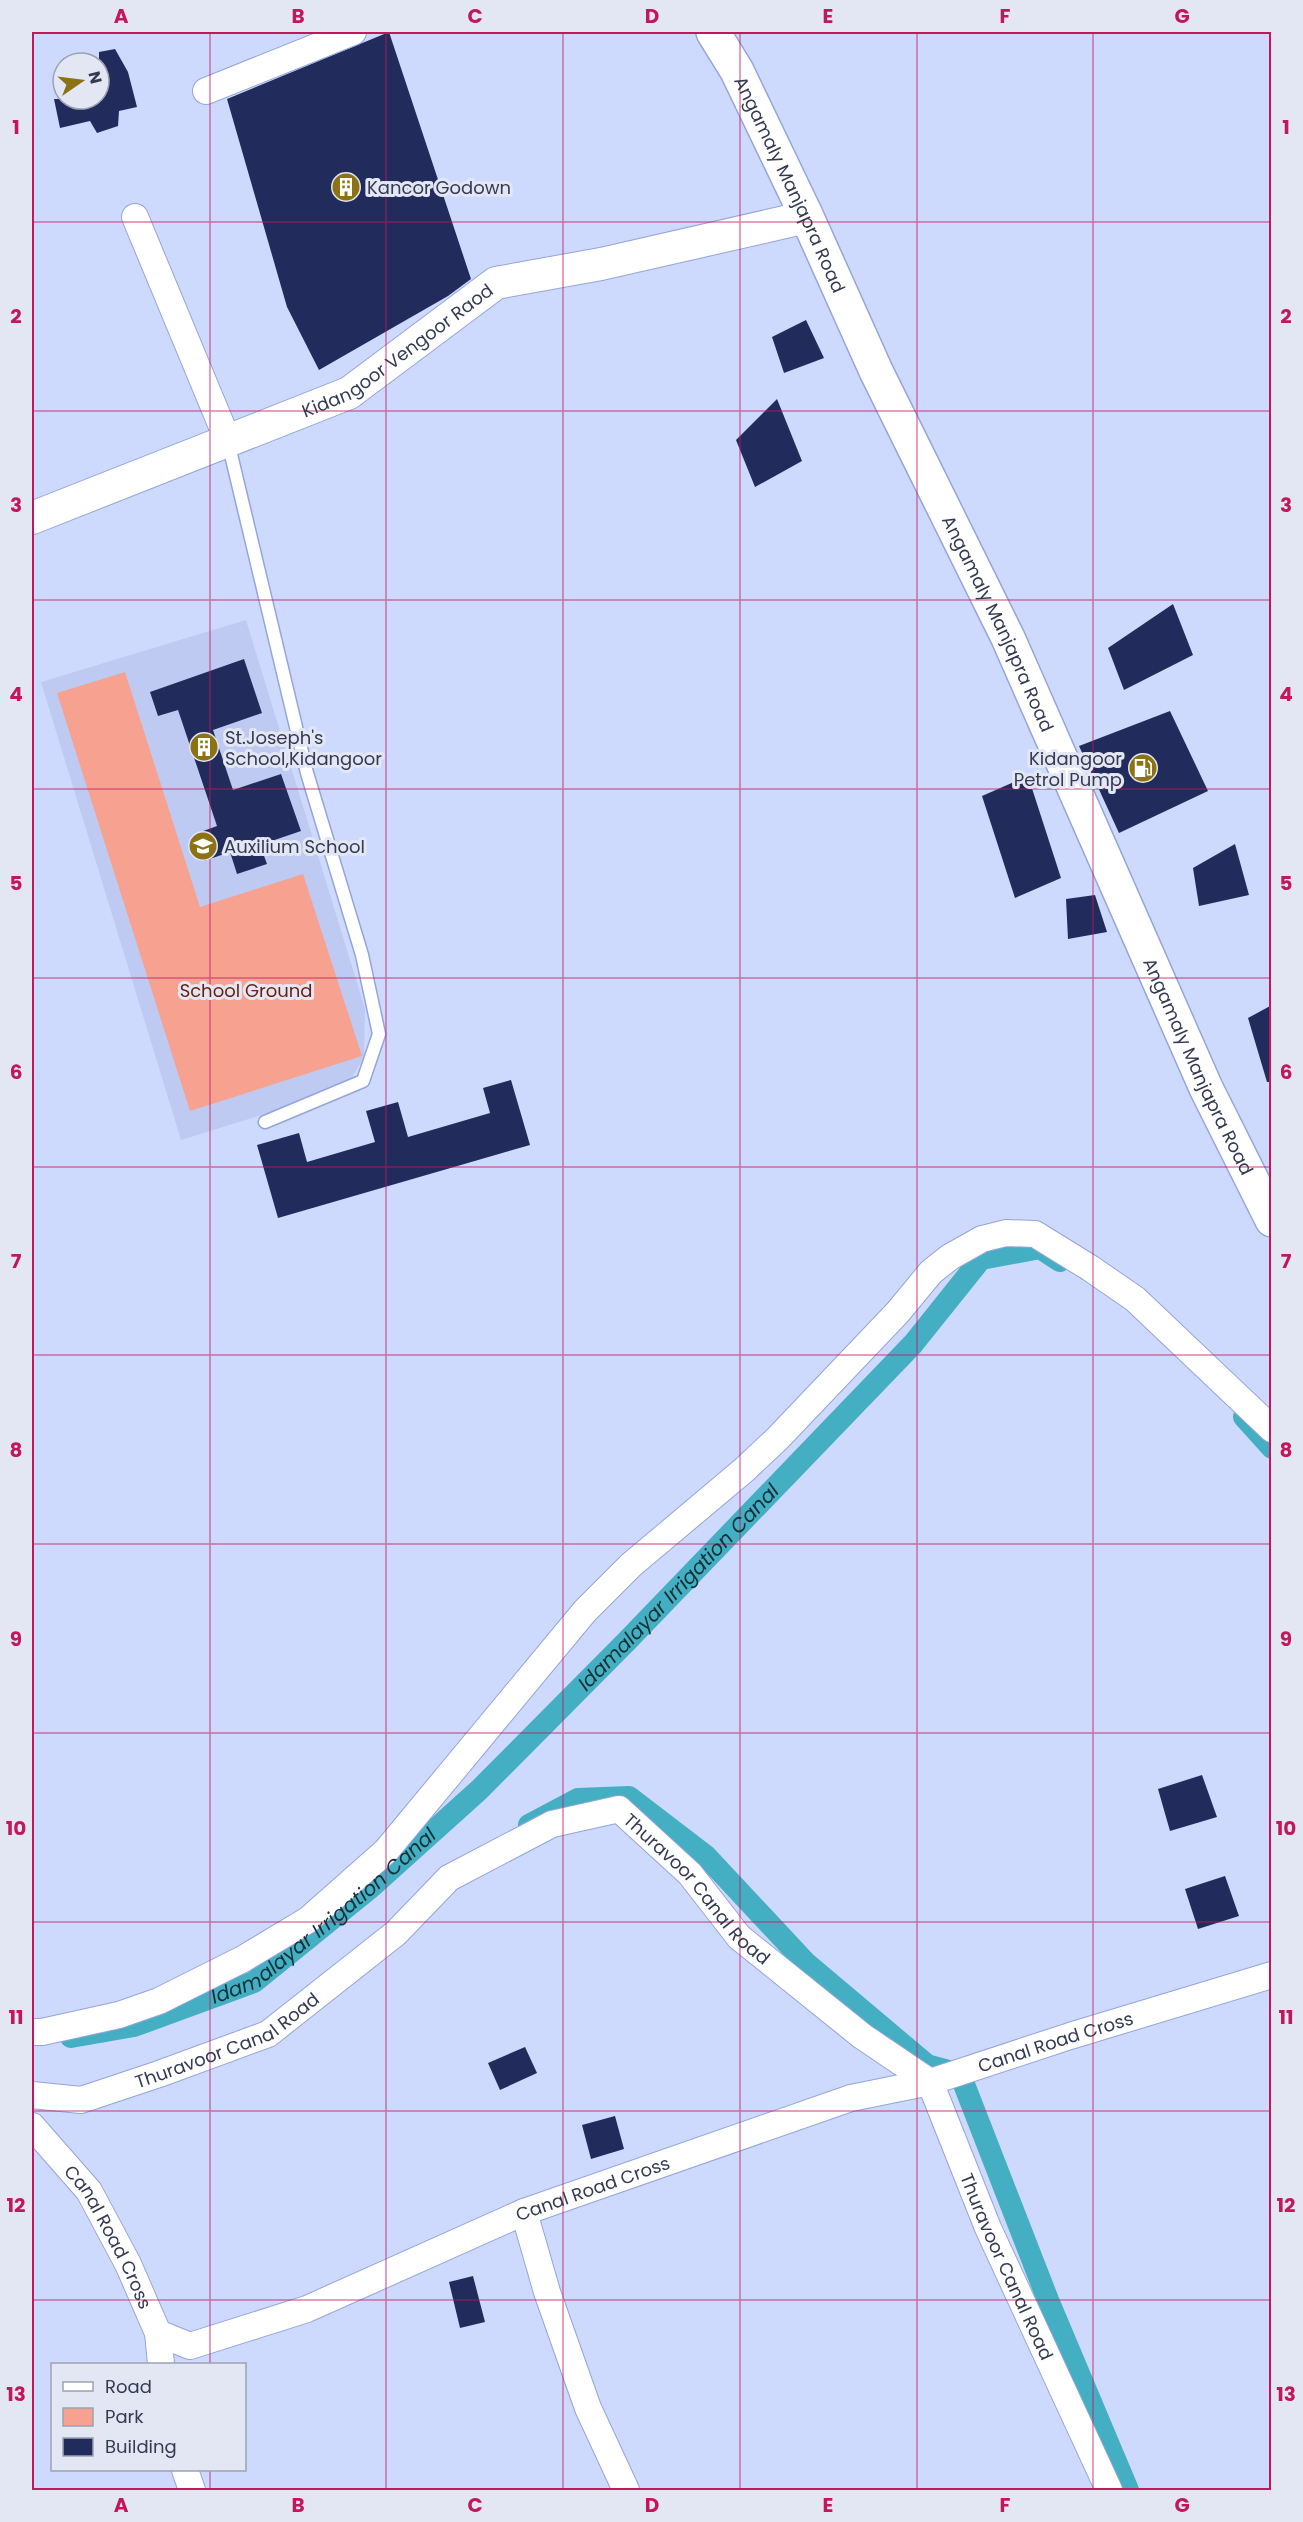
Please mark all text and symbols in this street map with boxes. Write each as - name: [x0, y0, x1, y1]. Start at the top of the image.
- text: A: [114, 2, 129, 30]
- text: B: [291, 2, 305, 30]
- text: C: [467, 2, 483, 30]
- text: D: [645, 2, 659, 30]
- text: E: [823, 2, 833, 30]
- text: F: [1000, 2, 1011, 30]
- text: G: [1174, 2, 1190, 30]
- north arrow: [51, 51, 111, 111]
- text: N: [82, 69, 108, 86]
- street label: Angamaly Manjapra Road: [729, 72, 852, 297]
- text: 1: [12, 113, 20, 141]
- text: 1: [1282, 113, 1290, 141]
- building icon: Kancor Godown: [330, 171, 362, 203]
- place label: Kancor Godown: [367, 175, 511, 200]
- street label: Kidangoor Vengoor Raod: [298, 277, 498, 423]
- text: 2: [10, 302, 22, 330]
- text: 2: [1280, 302, 1292, 330]
- text: 3: [10, 491, 22, 519]
- text: 3: [1280, 491, 1292, 519]
- street label: Angamaly Manjapra Road: [937, 511, 1060, 736]
- text: 4: [9, 680, 23, 708]
- text: 4: [1279, 680, 1293, 708]
- place label: St.Joseph's School,Kidangoor: [225, 725, 382, 771]
- building icon: St.Joseph's School,Kidangoor: [188, 731, 220, 763]
- place label: Kidangoor Petrol Pump: [1014, 746, 1122, 792]
- fuel station icon: Kidangoor Petrol Pump: [1127, 752, 1159, 784]
- school or university icon: Auxilium School: [187, 830, 219, 862]
- place label: Auxilium School: [224, 834, 365, 859]
- text: 5: [10, 869, 23, 897]
- text: 5: [1280, 869, 1293, 897]
- street label: Angamaly Manjapra Road: [1138, 954, 1260, 1179]
- park label: School Ground: [180, 978, 312, 1003]
- text: 6: [10, 1058, 22, 1086]
- text: 6: [1280, 1058, 1292, 1086]
- text: 7: [11, 1247, 22, 1275]
- text: 7: [1281, 1247, 1292, 1275]
- text: 8: [10, 1436, 22, 1464]
- text: 8: [1280, 1436, 1292, 1464]
- water label: Idamalayar Irrigation Canal: [571, 1477, 785, 1697]
- text: 9: [10, 1625, 22, 1653]
- text: 9: [1280, 1625, 1292, 1653]
- street label: Thuravoor Canal Road: [619, 1807, 776, 1970]
- text: 10: [6, 1814, 26, 1842]
- text: 10: [1276, 1814, 1296, 1842]
- water label: Idamalayar Irrigation Canal: [207, 1821, 442, 2011]
- street label: Thuravoor Canal Road: [132, 1986, 324, 2094]
- text: 11: [8, 2003, 24, 2031]
- text: 11: [1278, 2003, 1294, 2031]
- street label: Canal Road Cross: [974, 2005, 1136, 2078]
- street label: Canal Road Cross: [511, 2150, 673, 2227]
- street label: Canal Road Cross: [59, 2159, 158, 2313]
- street label: Thuravoor Canal Road: [955, 2169, 1060, 2364]
- text: 12: [7, 2191, 25, 2219]
- text: 12: [1277, 2191, 1295, 2219]
- legend: [51, 2363, 246, 2471]
- text: Road: [105, 2374, 152, 2399]
- text: 13: [6, 2380, 26, 2408]
- text: 13: [1276, 2380, 1296, 2408]
- text: Park: [105, 2404, 144, 2429]
- text: Building: [105, 2434, 177, 2459]
- text: A: [114, 2491, 129, 2519]
- text: B: [291, 2491, 305, 2519]
- text: C: [467, 2491, 483, 2519]
- text: D: [645, 2491, 659, 2519]
- text: E: [823, 2491, 833, 2519]
- text: F: [1000, 2491, 1011, 2519]
- text: G: [1174, 2491, 1190, 2519]

